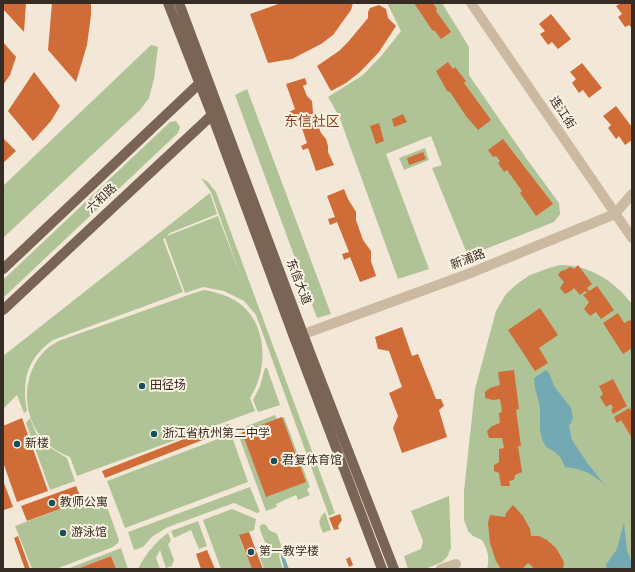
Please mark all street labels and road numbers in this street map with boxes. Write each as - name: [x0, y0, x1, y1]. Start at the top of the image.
- street label: 连江街: [546, 94, 578, 132]
- street label: 六和路: [84, 181, 120, 217]
- street label: 新浦路: [449, 247, 487, 273]
- street label: 东信大道: [283, 257, 313, 307]

